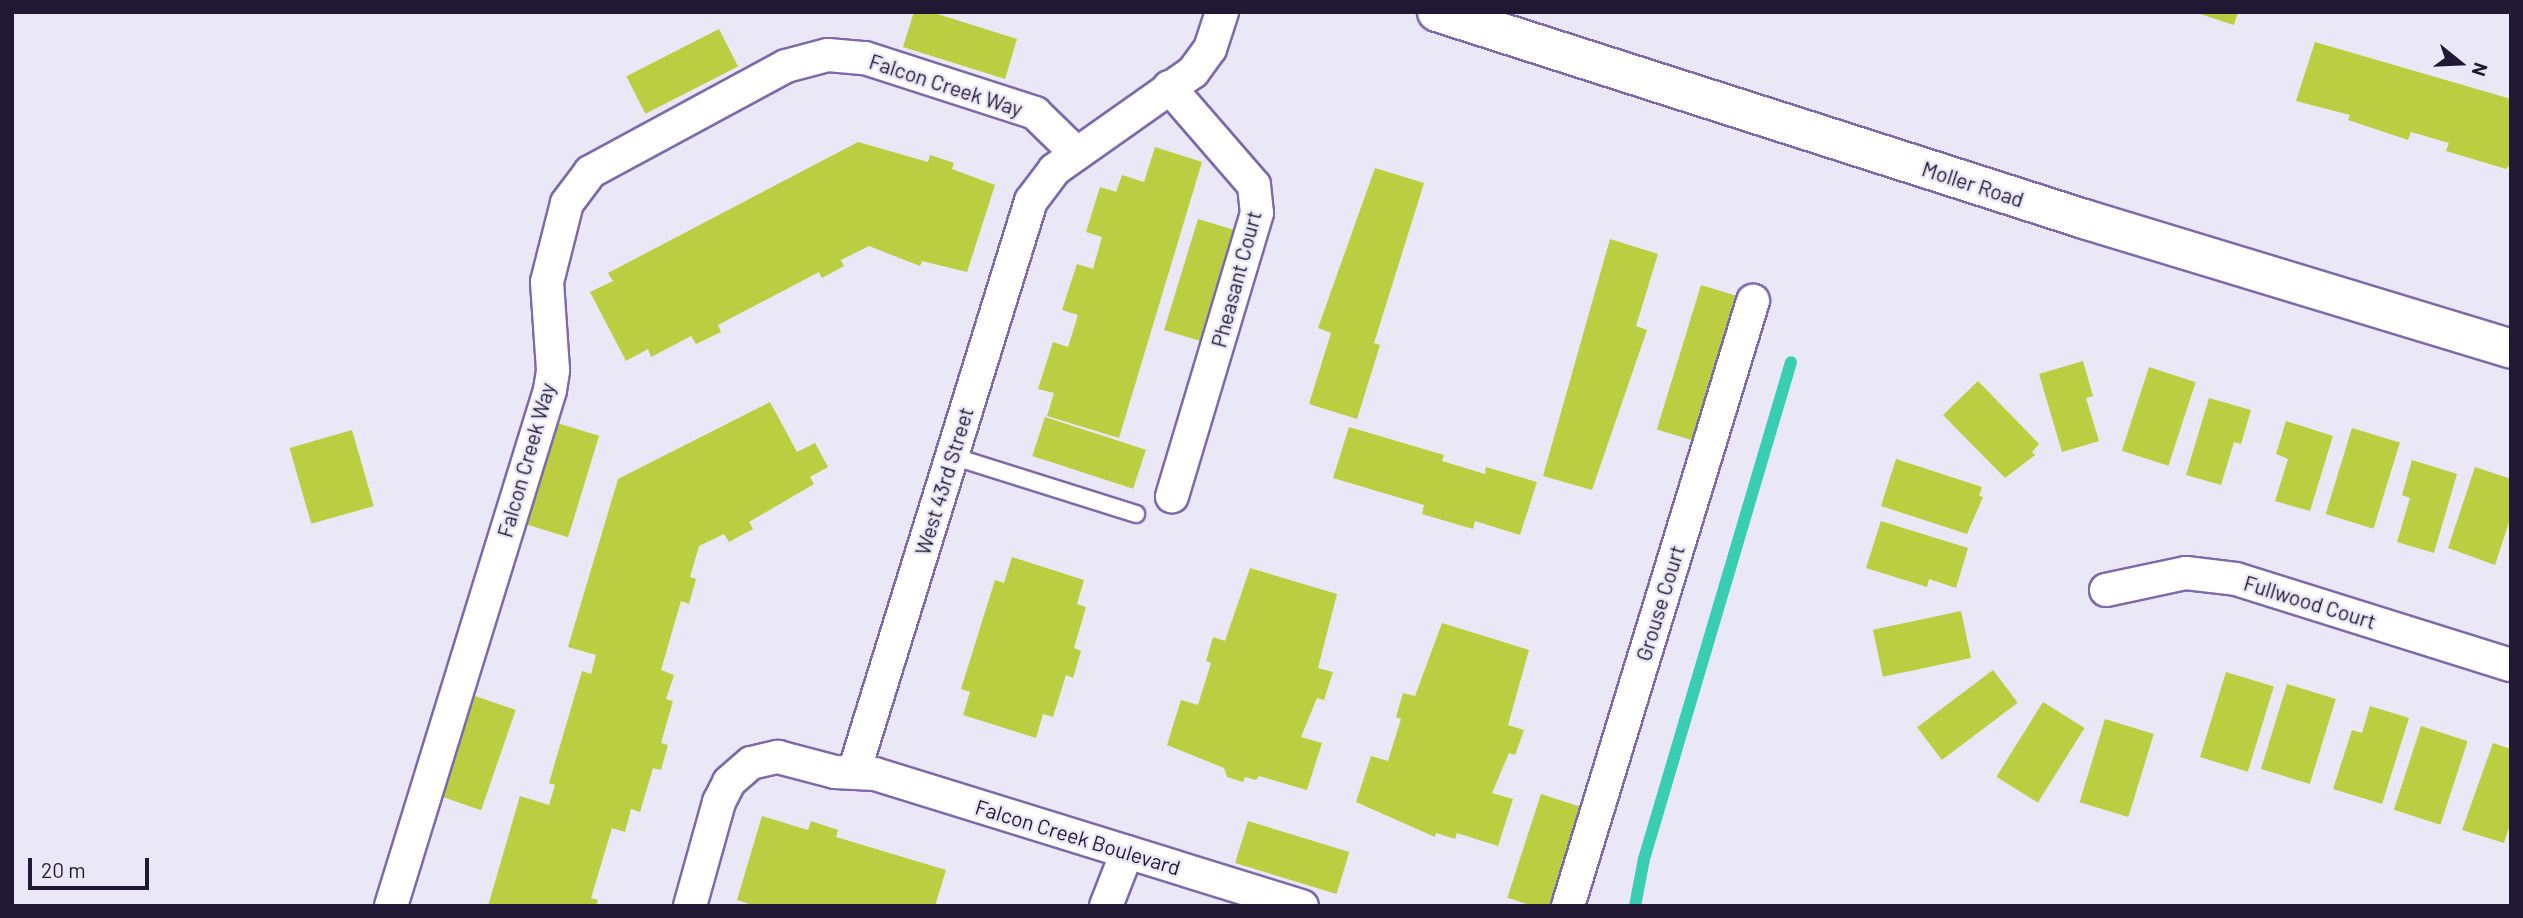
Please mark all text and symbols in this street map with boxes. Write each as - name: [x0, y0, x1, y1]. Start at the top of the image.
- north arrow: [2425, 28, 2495, 98]
- street label: Falcon Creek Way: [866, 48, 1026, 122]
- text: N: [2468, 60, 2493, 79]
- street label: Moller Road: [1919, 156, 2027, 212]
- street label: Pheasant Court: [1206, 208, 1266, 350]
- street label: Falcon Creek Way: [492, 380, 560, 540]
- street label: West 43rd Street: [910, 404, 978, 558]
- street label: Grouse Court: [1630, 542, 1690, 664]
- street label: Fullwood Court: [2241, 570, 2379, 634]
- street label: Falcon Creek Boulevard: [972, 794, 1184, 880]
- scale bar: [32, 844, 152, 888]
- text: 20 m: [41, 857, 86, 882]

